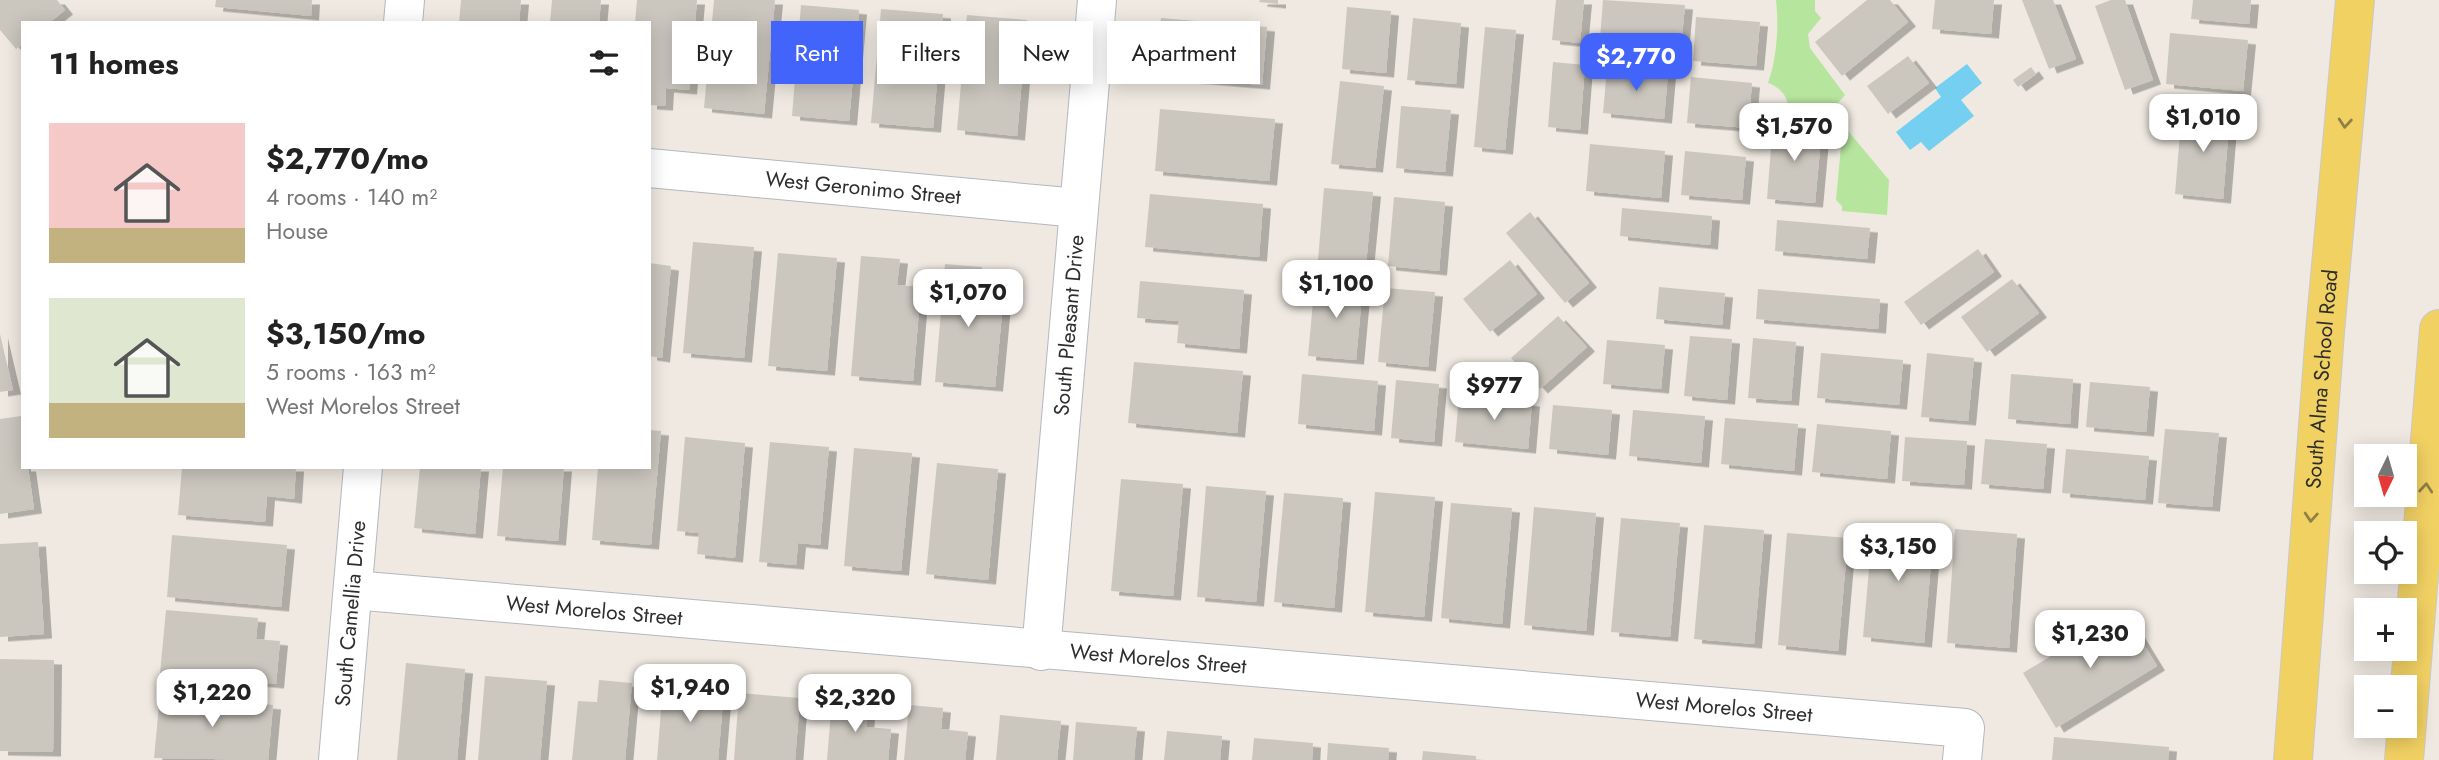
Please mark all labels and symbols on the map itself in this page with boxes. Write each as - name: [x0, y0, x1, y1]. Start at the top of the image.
- pin: $2,770: [1579, 34, 1693, 93]
- pin: $1,010: [2146, 94, 2260, 154]
- pin: $1,570: [1737, 104, 1851, 163]
- one-way arrow: [2337, 118, 2352, 129]
- street label: West Geronimo Street: [764, 164, 962, 212]
- street label: South Pleasant Drive: [1046, 233, 1092, 417]
- pin: $1,100: [1279, 260, 1393, 320]
- street label: South Alma School Road: [2298, 268, 2346, 490]
- pin: $1,070: [911, 270, 1025, 329]
- pin: $977: [1453, 362, 1535, 422]
- north arrow: [2354, 444, 2417, 508]
- one-way arrow: [2418, 483, 2433, 494]
- one-way arrow: [2304, 512, 2319, 523]
- street label: South Camellia Drive: [328, 519, 373, 708]
- pin: $3,150: [1841, 524, 1955, 583]
- street label: West Morelos Street: [505, 588, 684, 633]
- pin: $1,230: [2033, 610, 2147, 670]
- street label: West Morelos Street: [1068, 636, 1248, 681]
- pin: $1,940: [633, 664, 747, 724]
- pin: $1,220: [155, 670, 269, 729]
- pin: $2,320: [798, 674, 912, 734]
- street label: West Morelos Street: [1634, 685, 1814, 730]

